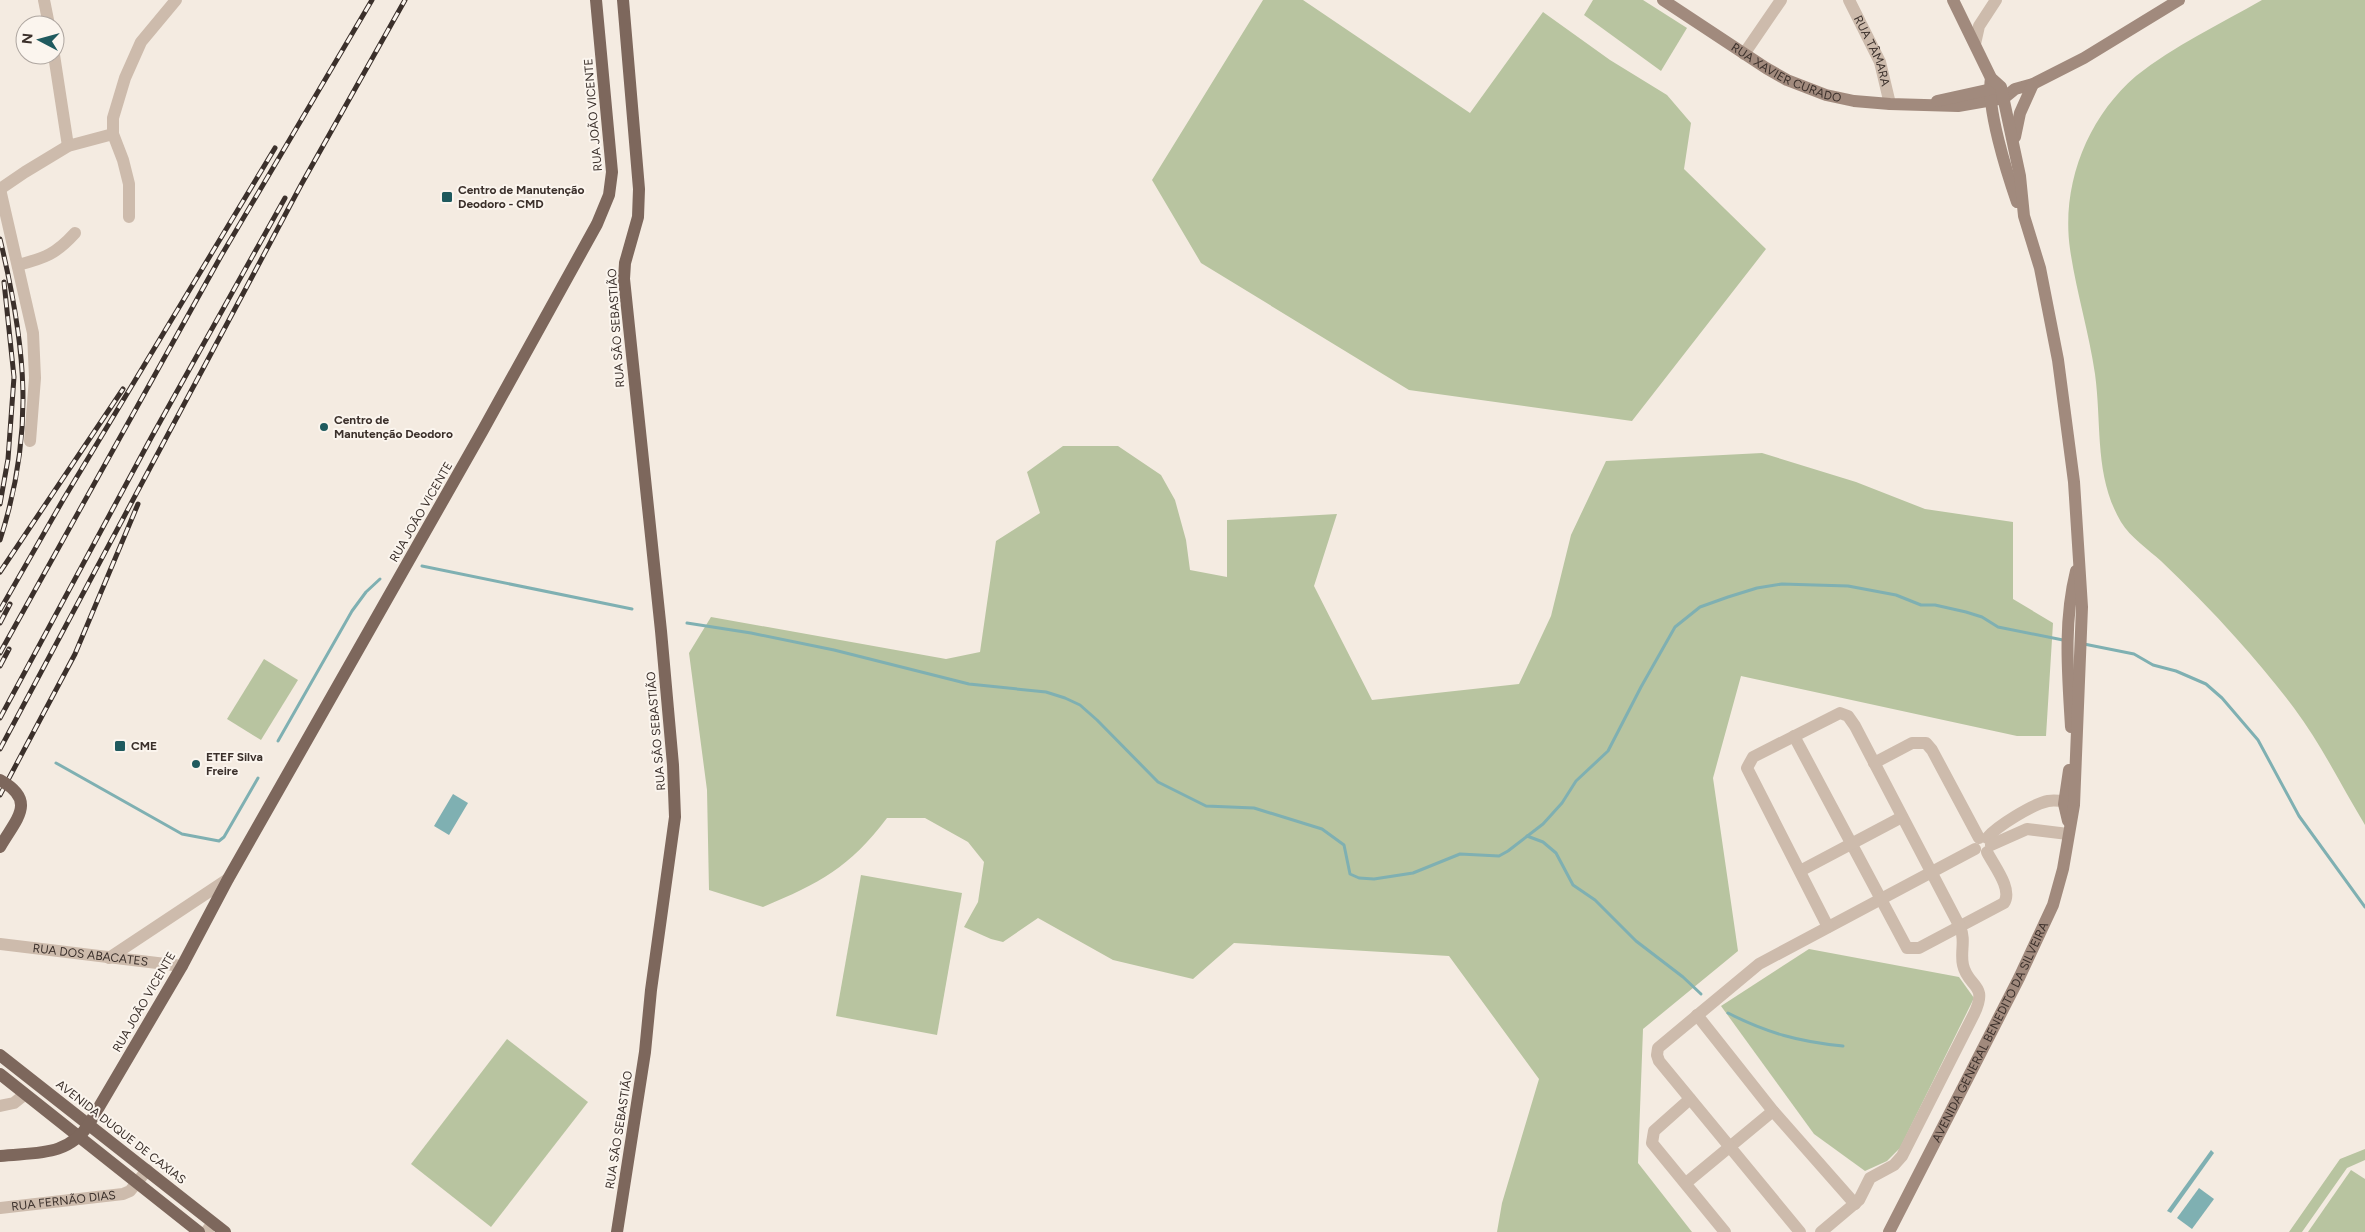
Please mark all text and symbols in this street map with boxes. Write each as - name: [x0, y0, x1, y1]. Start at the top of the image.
- street label: RUA TÂMARA: [1851, 13, 1893, 88]
- north arrow: [15, 15, 65, 65]
- text: N: [19, 32, 37, 45]
- street label: RUA XAVIER CURADO: [1729, 40, 1843, 105]
- street label: RUA JOÃO VICENTE: [581, 58, 605, 172]
- place label: Centro de Manutenção Deodoro - CMD: [458, 183, 584, 211]
- marker: Centro de Manutenção Deodoro - CMD: [440, 190, 454, 204]
- street label: RUA SÃO SEBASTIÃO: [605, 268, 627, 388]
- place label: Centro de Manutenção Deodoro: [334, 413, 453, 441]
- marker: Centro de Manutenção Deodoro: [318, 421, 330, 433]
- street label: RUA JOÃO VICENTE: [387, 459, 455, 565]
- street label: RUA SÃO SEBASTIÃO: [644, 671, 668, 791]
- marker: CME: [113, 739, 127, 753]
- place label: CME: [131, 739, 157, 753]
- place label: ETEF Silva Freire: [206, 750, 263, 778]
- marker: ETEF Silva Freire: [190, 758, 202, 770]
- street label: AVENIDA GENERAL BENEDITO DA SILVEIRA: [1929, 920, 2051, 1145]
- street label: RUA DOS ABACATES: [32, 941, 149, 969]
- street label: RUA JOÃO VICENTE: [110, 949, 178, 1055]
- street label: RUA SÃO SEBASTIÃO: [603, 1070, 635, 1190]
- street label: AVENIDA DUQUE DE CAXIAS: [53, 1077, 189, 1187]
- street label: RUA FERNÃO DIAS: [11, 1188, 117, 1214]

